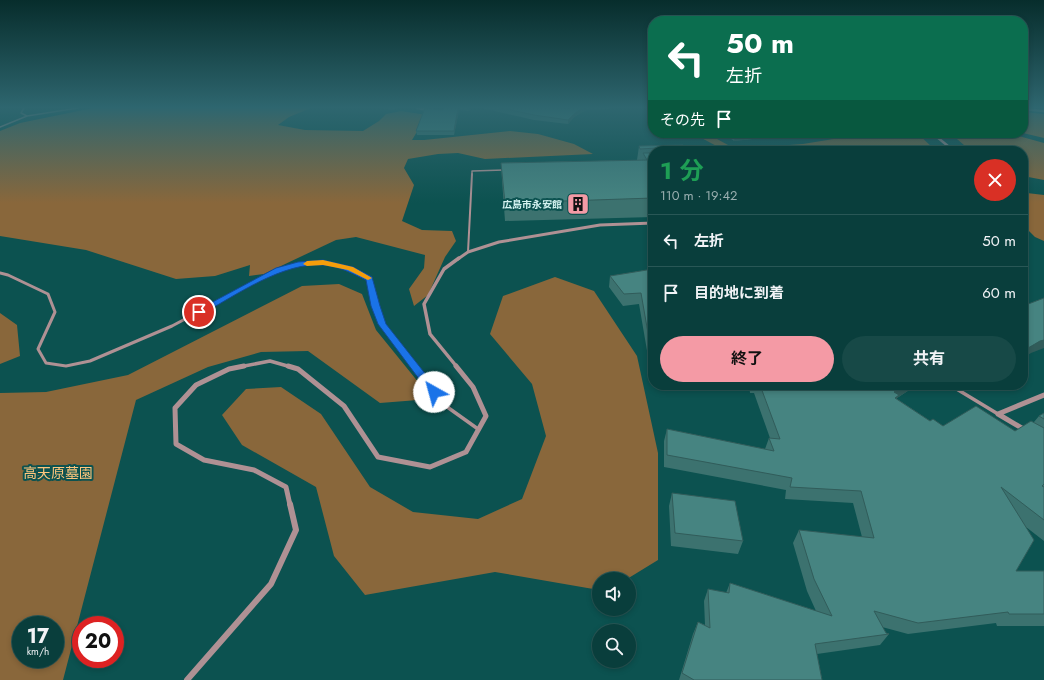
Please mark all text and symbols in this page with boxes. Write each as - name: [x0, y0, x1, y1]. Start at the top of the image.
- text: 50 m: [726, 23, 794, 64]
- icon: left: [660, 32, 712, 84]
- text: 左折: [726, 63, 762, 89]
- icon: arrive: [713, 108, 735, 130]
- text: その先: [660, 109, 705, 131]
- text: 1 分: [660, 153, 703, 188]
- button: close: [974, 159, 1016, 201]
- text: 110 m · 19:42: [660, 186, 737, 205]
- building icon: 広島市永安館: [565, 191, 591, 217]
- place label: 広島市永安館: [502, 197, 562, 212]
- icon: left: [660, 230, 682, 252]
- text: 左折: [694, 230, 724, 252]
- text: 50 m: [982, 230, 1016, 252]
- icon: arrive: [660, 282, 682, 304]
- text: 目的地に到着: [694, 282, 784, 304]
- text: 60 m: [982, 282, 1016, 304]
- pin: [182, 295, 216, 329]
- icon: arrive: [188, 301, 210, 323]
- button: 終了: [660, 336, 834, 382]
- button: 共有: [842, 336, 1016, 382]
- position arrow: [413, 371, 455, 413]
- park label: 高天原墓園: [23, 463, 93, 483]
- map controls: [592, 572, 636, 668]
- button: sound: [592, 572, 636, 616]
- speed limit sign: 20: [72, 616, 124, 668]
- text: 17: [27, 622, 49, 651]
- button: search: [592, 624, 636, 668]
- text: km/h: [27, 644, 49, 659]

